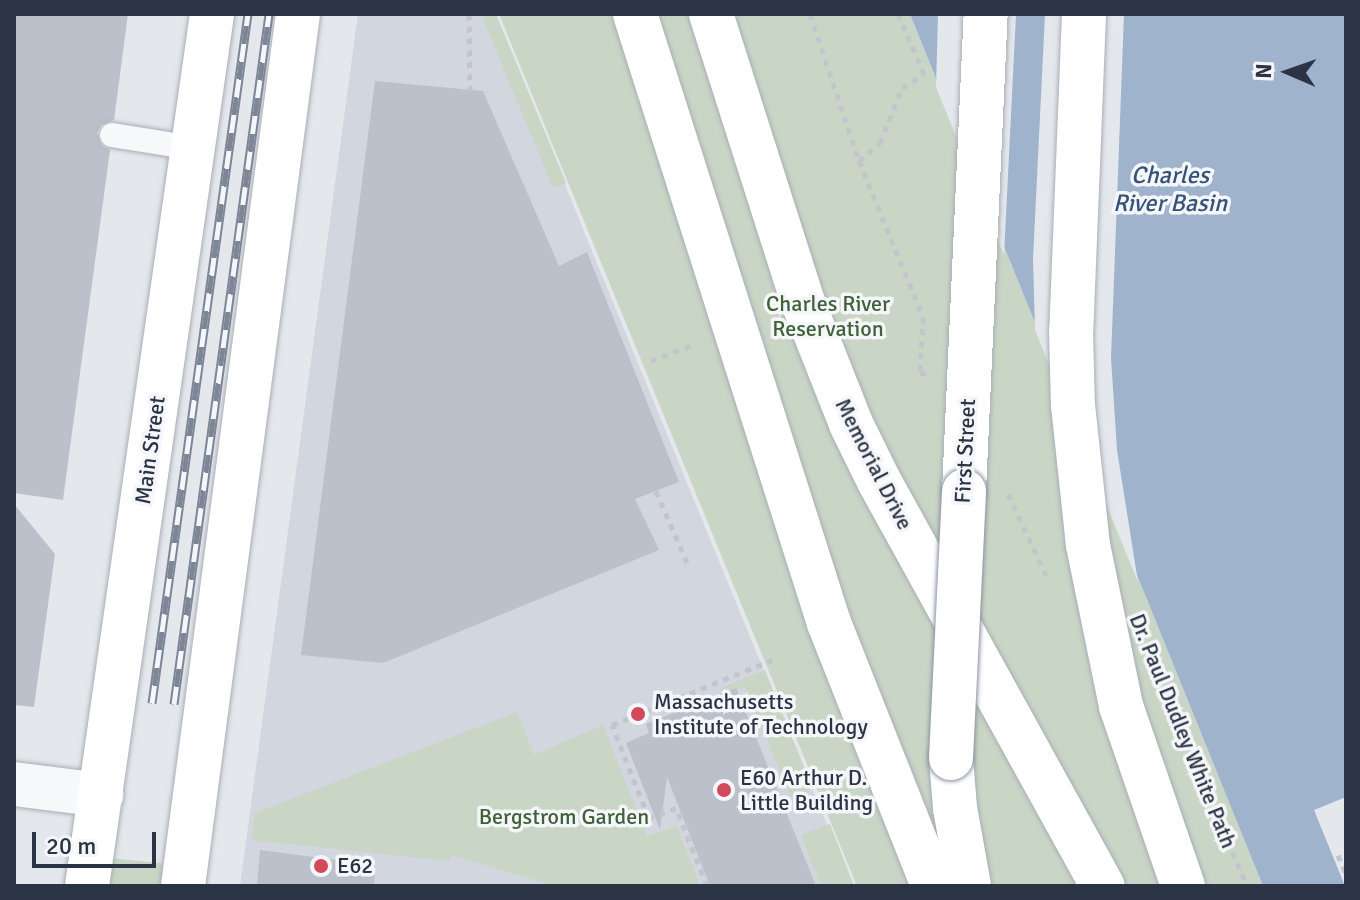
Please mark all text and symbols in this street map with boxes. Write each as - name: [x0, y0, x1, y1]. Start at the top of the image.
- north arrow: [1248, 32, 1328, 112]
- text: N: [1250, 63, 1277, 79]
- water label: Charles River Basin: [1113, 162, 1227, 218]
- park label: Charles River Reservation: [766, 290, 890, 342]
- street label: Main Street: [129, 394, 171, 506]
- street label: Memorial Drive: [830, 394, 918, 534]
- street label: First Street: [949, 398, 981, 504]
- street label: Dr. Paul Dudley White Path: [1124, 610, 1242, 852]
- place label: Massachusetts Institute of Technology: [654, 688, 868, 740]
- marker: Massachusetts Institute of Technology: [629, 705, 647, 723]
- place label: E60 Arthur D. Little Building: [740, 764, 873, 816]
- marker: E60 Arthur D. Little Building: [715, 781, 733, 799]
- park label: Bergstrom Garden: [479, 804, 649, 830]
- scale bar: [36, 816, 160, 866]
- text: 20 m: [46, 831, 96, 861]
- place label: E62: [337, 853, 373, 879]
- marker: E62: [312, 857, 330, 875]

